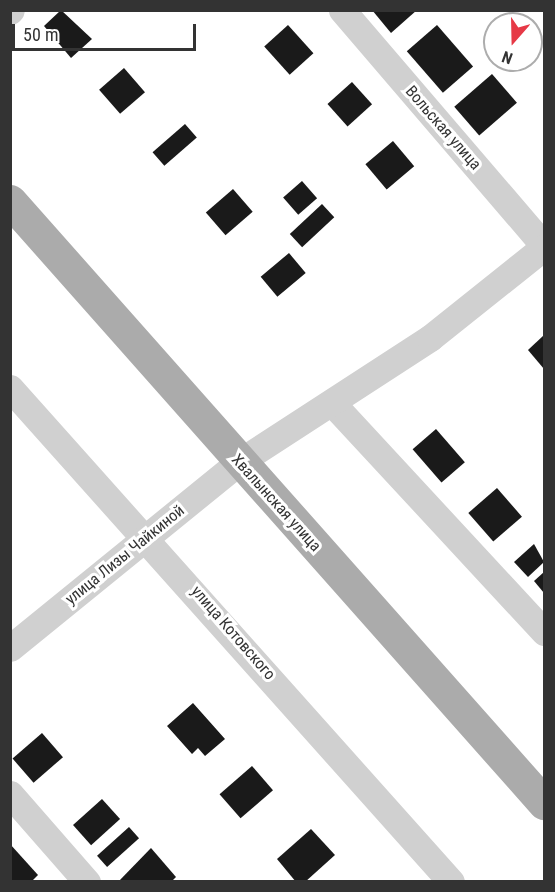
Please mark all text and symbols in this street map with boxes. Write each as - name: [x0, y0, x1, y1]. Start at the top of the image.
- scale bar: [15, 12, 200, 50]
- north arrow: [483, 12, 543, 72]
- text: 50 m: [23, 24, 58, 45]
- text: N: [500, 47, 515, 68]
- street label: Вольская улица: [401, 82, 485, 174]
- street label: Хвалынская улица: [227, 450, 325, 556]
- street label: улица Лизы Чайкиной: [62, 501, 188, 609]
- street label: улица Котовского: [187, 582, 279, 684]

